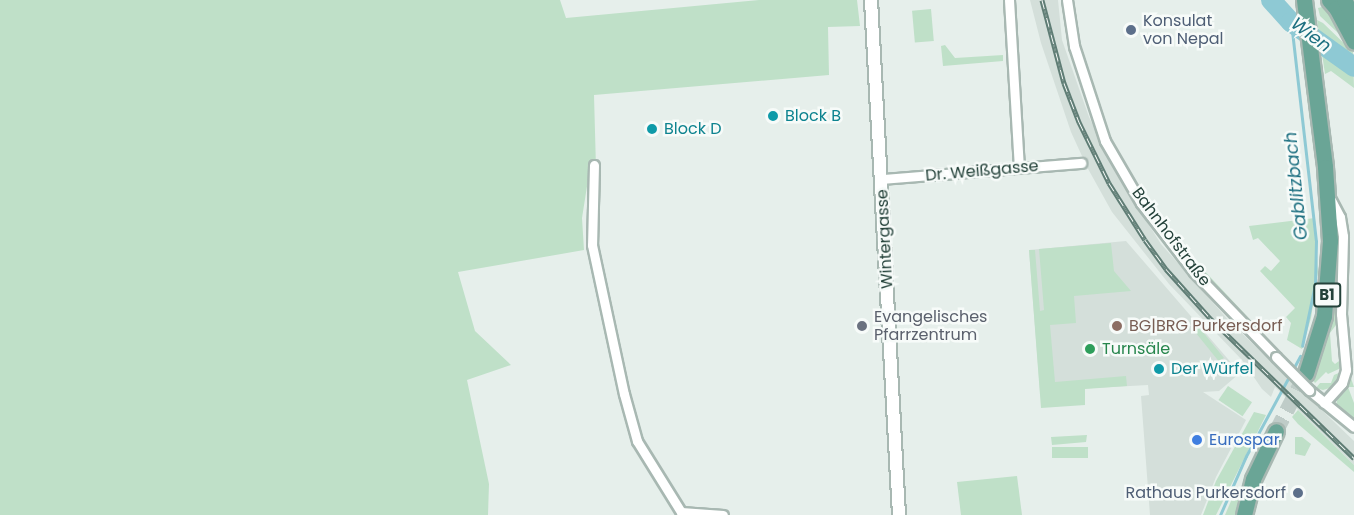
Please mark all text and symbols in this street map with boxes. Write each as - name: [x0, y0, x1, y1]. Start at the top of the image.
- place label: Konsulat von Nepal: [1143, 11, 1223, 49]
- water label: Wien: [1287, 13, 1335, 57]
- marker: Konsulat von Nepal: [1124, 23, 1138, 37]
- place label: Block B: [785, 106, 841, 126]
- marker: Block B: [766, 109, 780, 123]
- place label: Block D: [664, 119, 722, 139]
- marker: Block D: [645, 122, 659, 136]
- water label: Gablitzbach: [1280, 131, 1312, 241]
- street label: Dr. Weißgasse: [925, 156, 1039, 186]
- street label: Bahnhofstraße: [1128, 184, 1214, 290]
- street label: Wintergasse: [873, 189, 897, 289]
- road number: B1: [1312, 283, 1342, 307]
- place label: Evangelisches Pfarrzentrum: [874, 307, 987, 345]
- place label: BG|BRG Purkersdorf: [1129, 316, 1282, 336]
- marker: Evangelisches Pfarrzentrum: [855, 319, 869, 333]
- marker: BG|BRG Purkersdorf: [1110, 319, 1124, 333]
- place label: Turnsäle: [1102, 339, 1170, 359]
- marker: Turnsäle: [1083, 342, 1097, 356]
- place label: Der Würfel: [1171, 359, 1253, 379]
- marker: Der Würfel: [1152, 362, 1166, 376]
- place label: Eurospar: [1209, 430, 1280, 450]
- marker: Eurospar: [1190, 433, 1204, 447]
- place label: Rathaus Purkersdorf: [1125, 483, 1286, 503]
- marker: Rathaus Purkersdorf: [1291, 486, 1305, 500]

